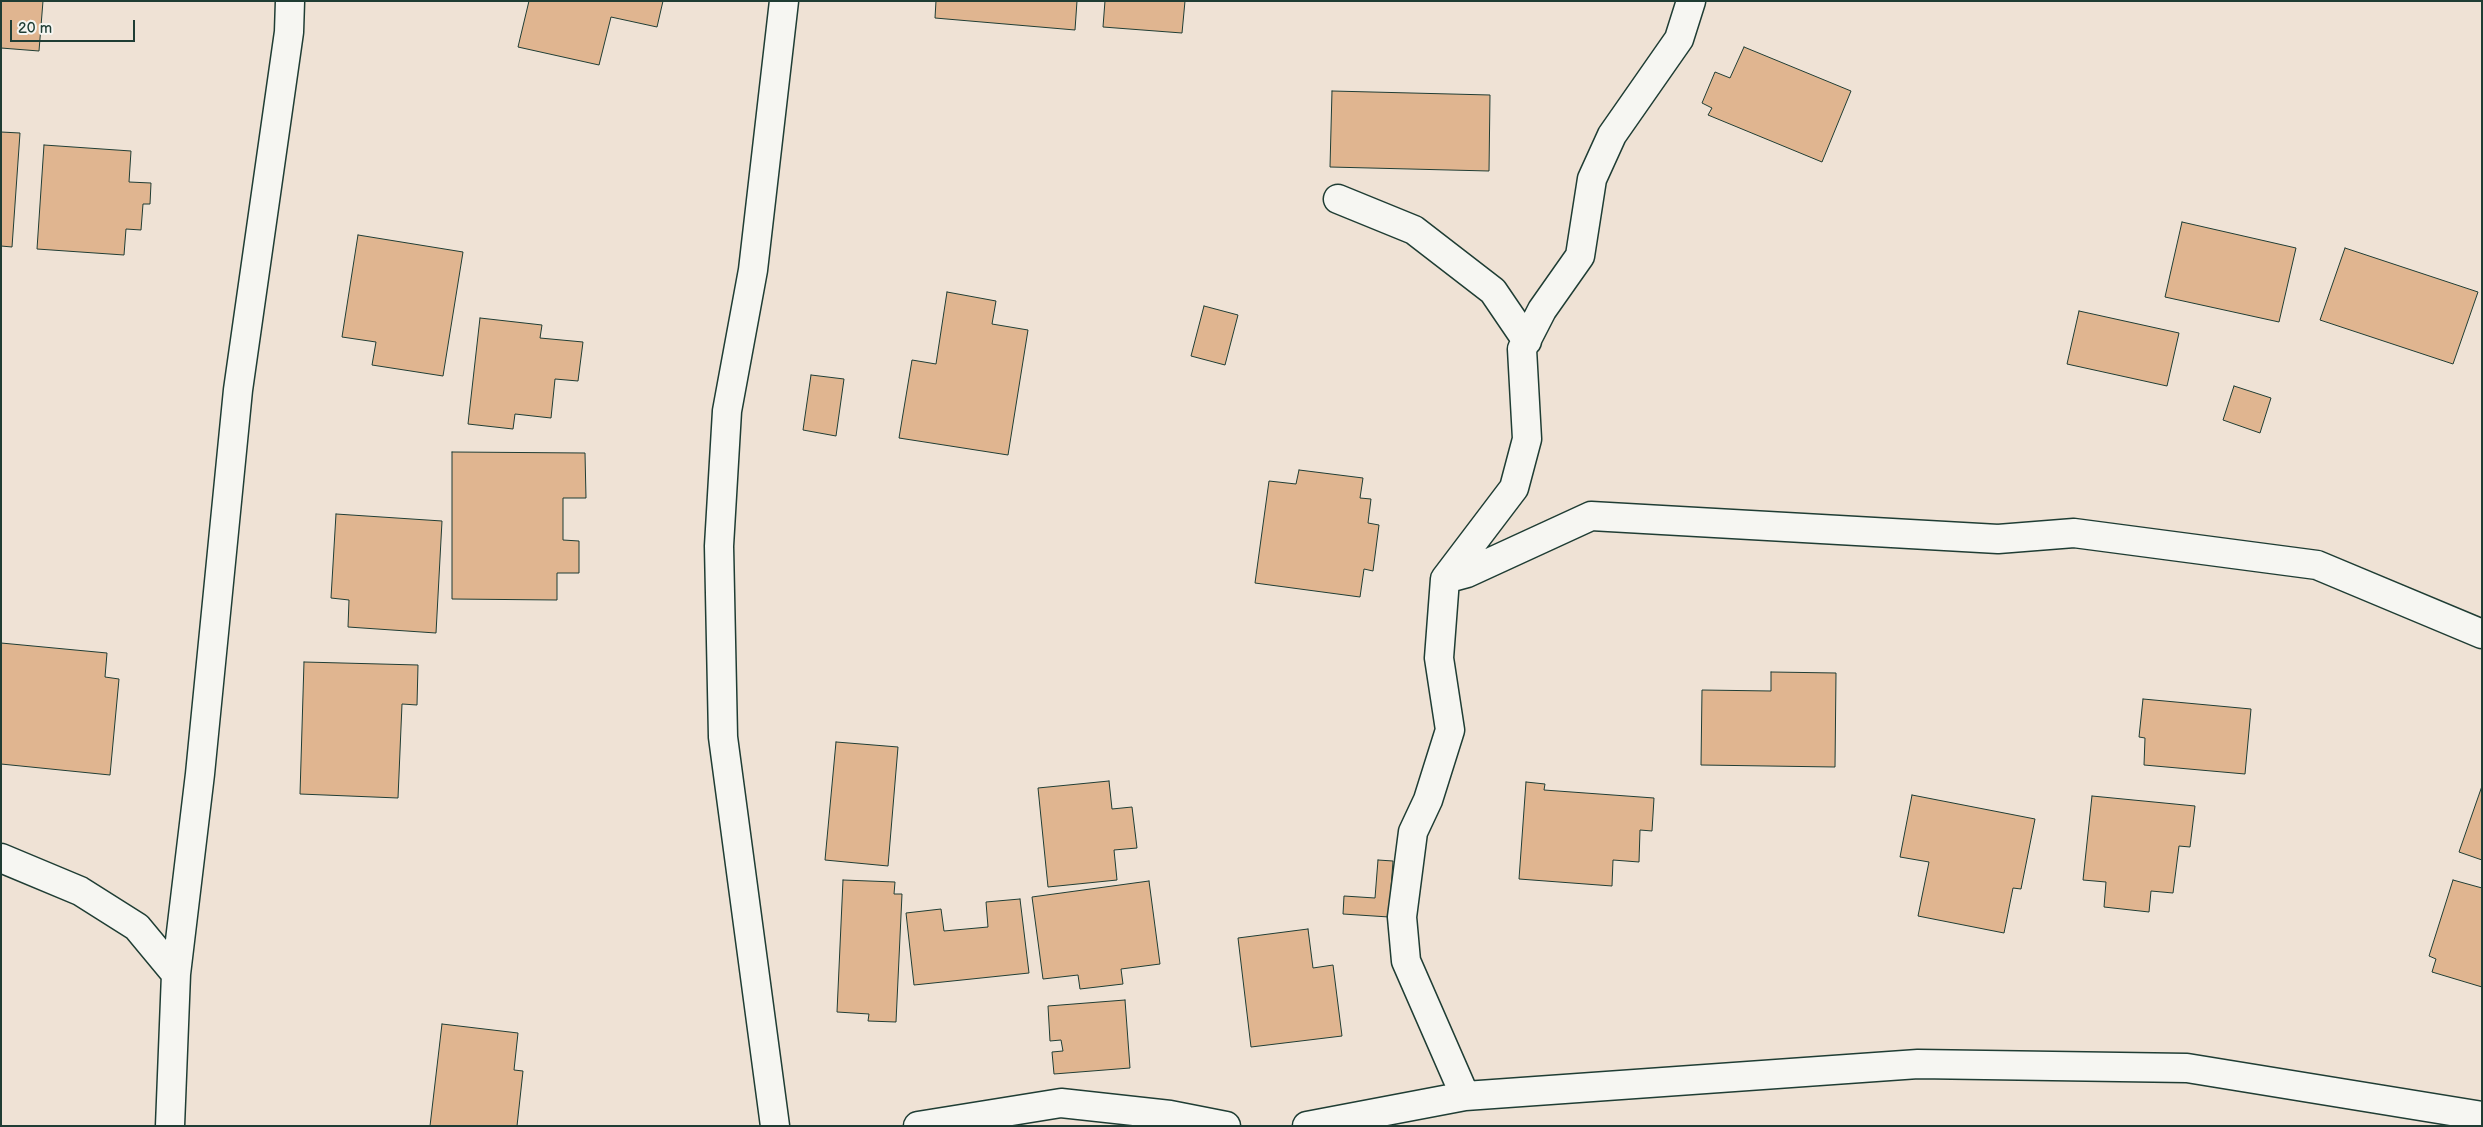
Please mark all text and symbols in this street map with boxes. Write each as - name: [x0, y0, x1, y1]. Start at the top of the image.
- scale bar: [12, 10, 138, 42]
- text: 20 m: [18, 19, 52, 38]

